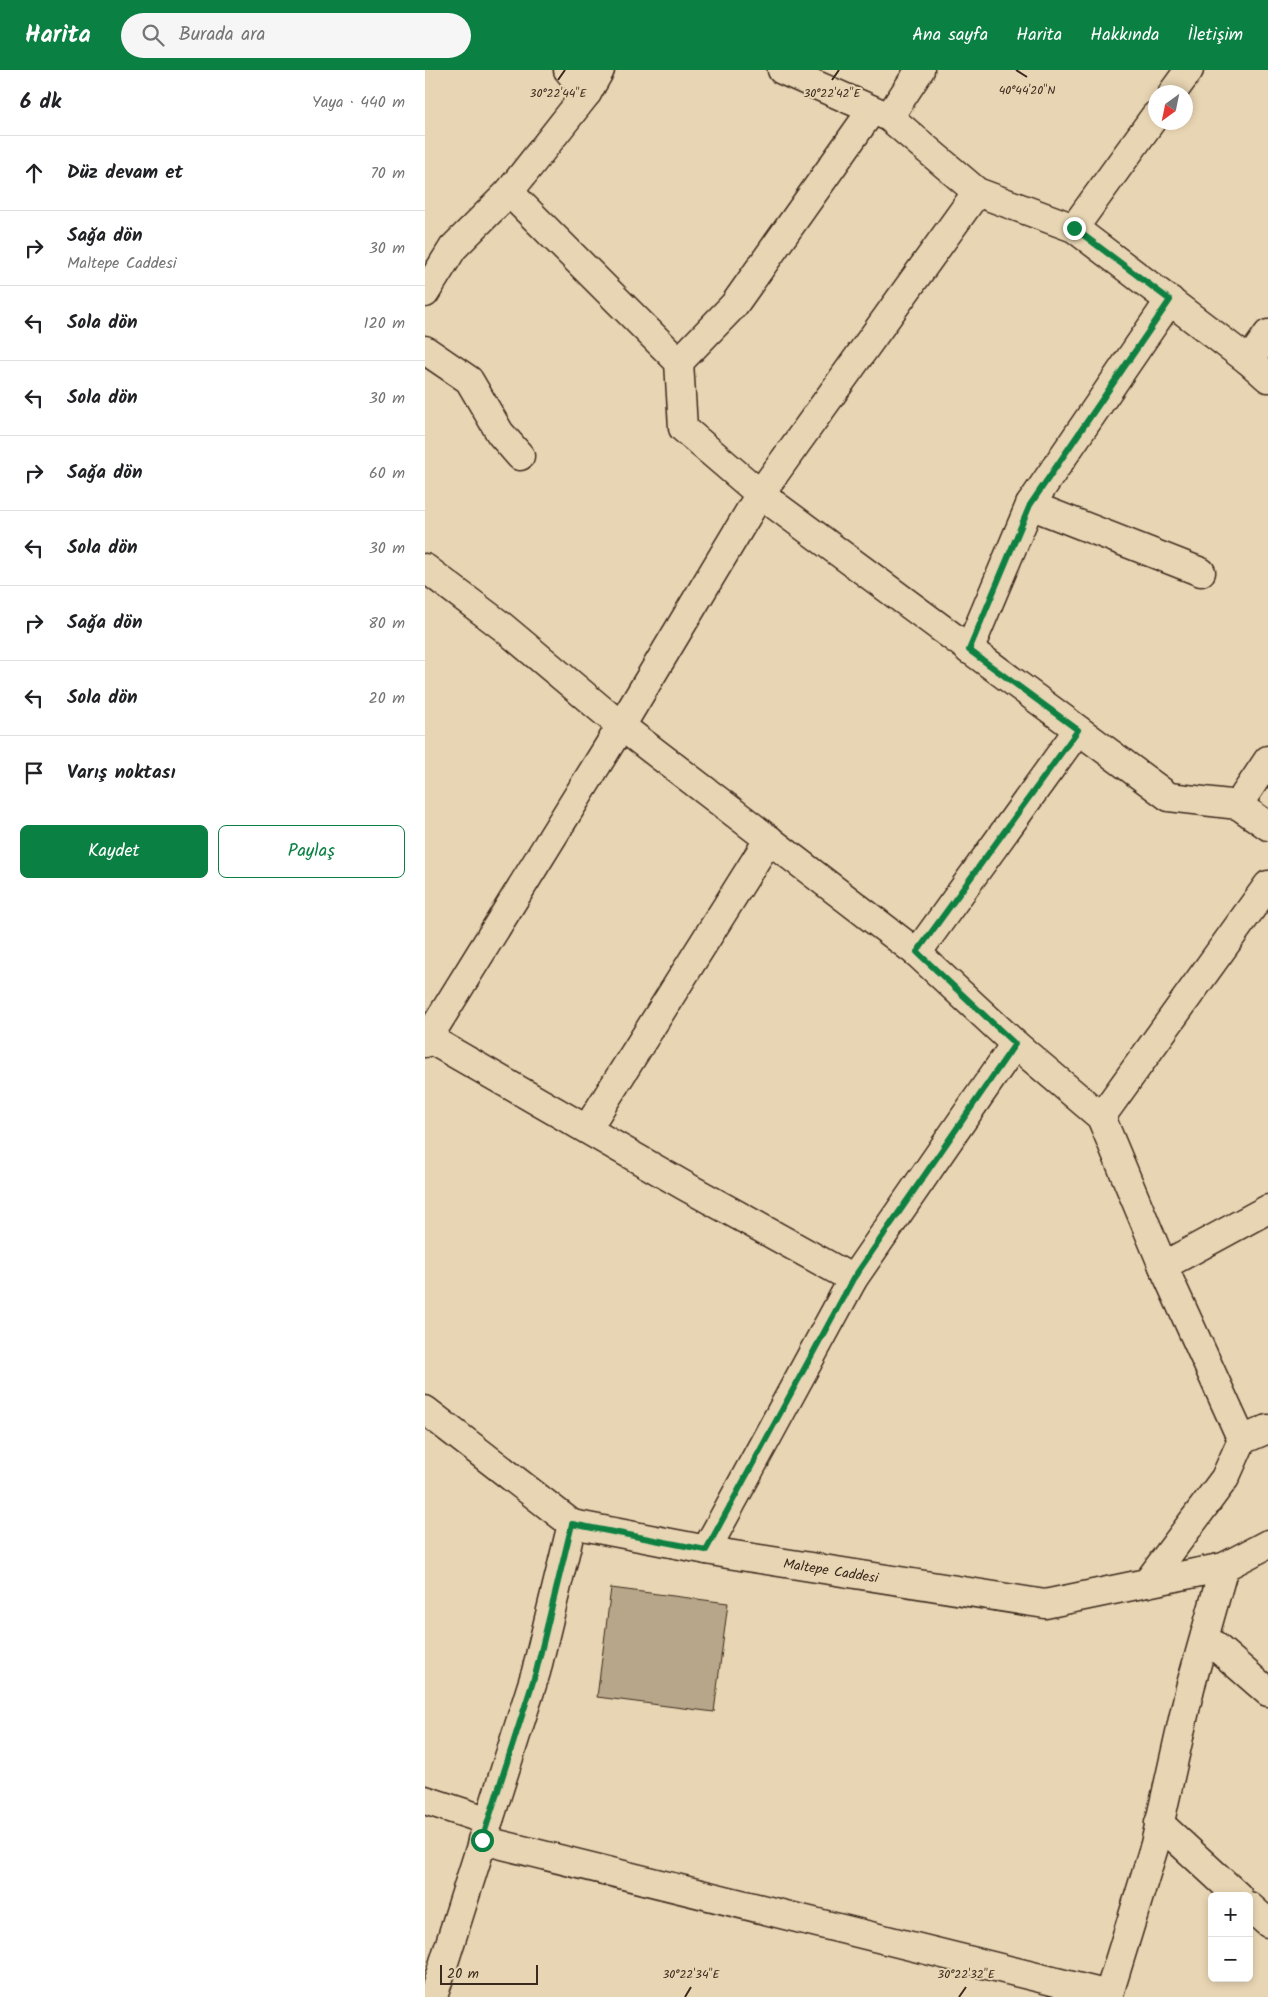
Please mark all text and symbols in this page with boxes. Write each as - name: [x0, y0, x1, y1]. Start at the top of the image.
- search box: [121, 13, 471, 58]
- text: Harita: [25, 16, 91, 55]
- text: Burada ara: [179, 20, 265, 50]
- icon: search: [139, 21, 167, 49]
- text: Ana sayfa: [912, 21, 988, 50]
- text: Harita: [1016, 21, 1062, 50]
- text: Hakkında: [1090, 21, 1159, 50]
- text: İletişim: [1187, 21, 1243, 50]
- text: 40°44'20"N: [999, 81, 1055, 100]
- text: 30°22'44"E: [530, 84, 587, 103]
- text: 30°22'42"E: [803, 84, 862, 103]
- north arrow: [1148, 85, 1193, 130]
- text: 6 dk: [20, 86, 61, 119]
- text: Yaya · 440 m: [312, 90, 405, 115]
- text: Düz devam et: [67, 158, 183, 188]
- icon: ahead: [20, 159, 48, 187]
- text: 70 m: [370, 161, 405, 186]
- route end: [1063, 217, 1086, 240]
- text: Sağa dön: [67, 221, 143, 251]
- icon: right: [20, 234, 48, 262]
- text: 30 m: [369, 236, 405, 261]
- text: Maltepe Caddesi: [67, 251, 177, 276]
- text: Sola dön: [67, 308, 138, 338]
- icon: left: [20, 309, 48, 337]
- text: 120 m: [364, 311, 405, 336]
- text: Sola dön: [67, 383, 138, 413]
- icon: left: [20, 384, 48, 412]
- text: 30 m: [369, 386, 405, 411]
- text: Sağa dön: [67, 458, 143, 488]
- icon: right: [20, 459, 48, 487]
- text: 60 m: [369, 461, 405, 486]
- text: Sola dön: [67, 533, 138, 563]
- icon: left: [20, 534, 48, 562]
- text: 30 m: [369, 536, 405, 561]
- text: Sağa dön: [67, 608, 143, 638]
- icon: right: [20, 609, 48, 637]
- text: 80 m: [368, 611, 405, 636]
- text: Sola dön: [67, 683, 138, 713]
- icon: left: [20, 684, 48, 712]
- text: 20 m: [369, 686, 405, 711]
- text: Varış noktası: [67, 758, 175, 788]
- icon: arrive: [20, 759, 48, 787]
- button: Kaydet: [20, 825, 208, 878]
- button: Paylaş: [218, 825, 405, 878]
- street label: Maltepe Caddesi: [782, 1553, 880, 1590]
- route start: [471, 1829, 494, 1852]
- map controls: [1208, 1892, 1253, 1982]
- button: +: [1208, 1892, 1253, 1937]
- button: −: [1208, 1937, 1253, 1982]
- scale bar: [440, 1962, 537, 1985]
- text: 20 m: [447, 1963, 479, 1985]
- text: 30°22'34"E: [662, 1965, 721, 1984]
- text: 30°22'32"E: [937, 1965, 996, 1984]

